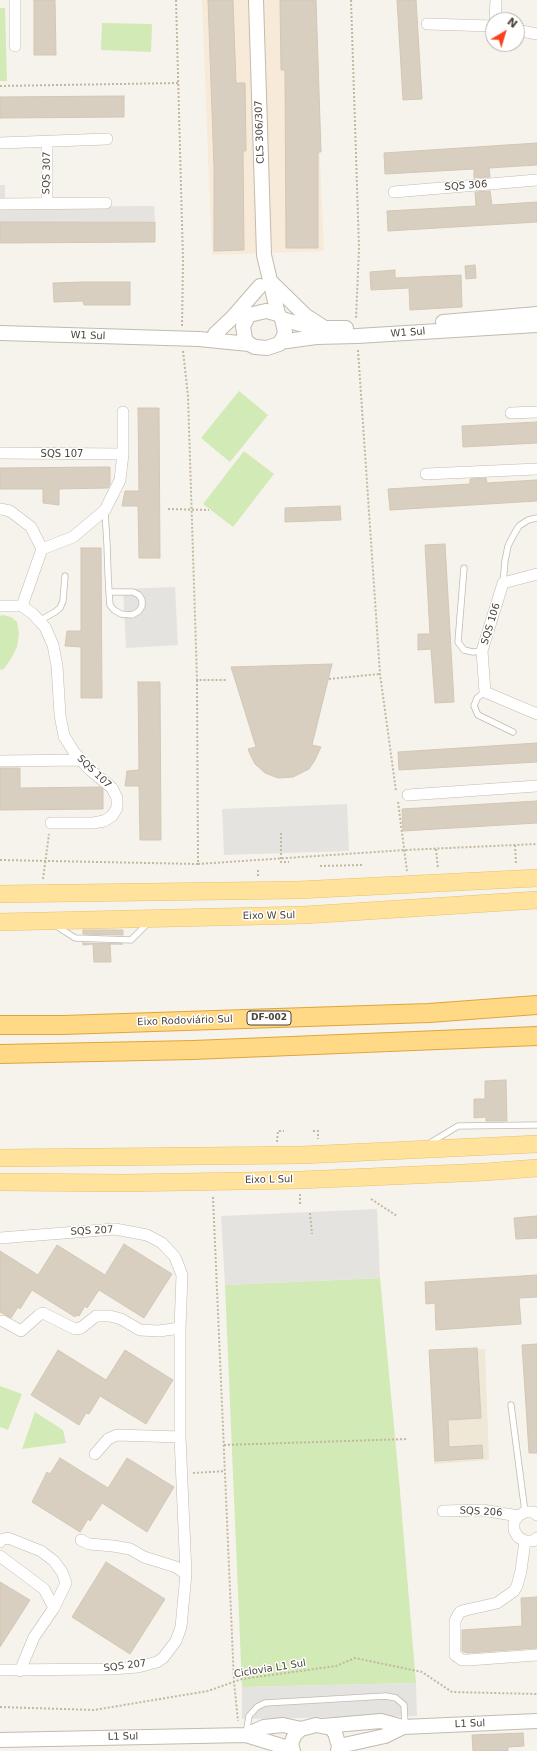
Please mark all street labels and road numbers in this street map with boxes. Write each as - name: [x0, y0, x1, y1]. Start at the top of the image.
- street label: CLS 306/307: [253, 100, 267, 164]
- street label: SQS 307: [41, 151, 53, 195]
- street label: SQS 306: [444, 179, 488, 193]
- street label: W1 Sul: [390, 326, 426, 340]
- street label: W1 Sul: [70, 329, 106, 343]
- street label: SQS 107: [41, 448, 83, 460]
- street label: SQS 106: [479, 602, 503, 646]
- street label: SQS 107: [74, 753, 114, 791]
- street label: Eixo W Sul: [243, 910, 295, 922]
- road number: DF-002: [247, 1011, 291, 1025]
- street label: Eixo Rodoviário Sul: [137, 1013, 233, 1029]
- street label: Eixo L Sul: [245, 1174, 293, 1186]
- street label: SQS 207: [70, 1224, 114, 1238]
- street label: SQS 206: [459, 1505, 503, 1519]
- street label: SQS 207: [103, 1657, 147, 1675]
- street label: Ciclovia L1 Sul: [233, 1657, 307, 1681]
- street label: L1 Sul: [455, 1717, 485, 1731]
- street label: L1 Sul: [108, 1731, 138, 1743]

